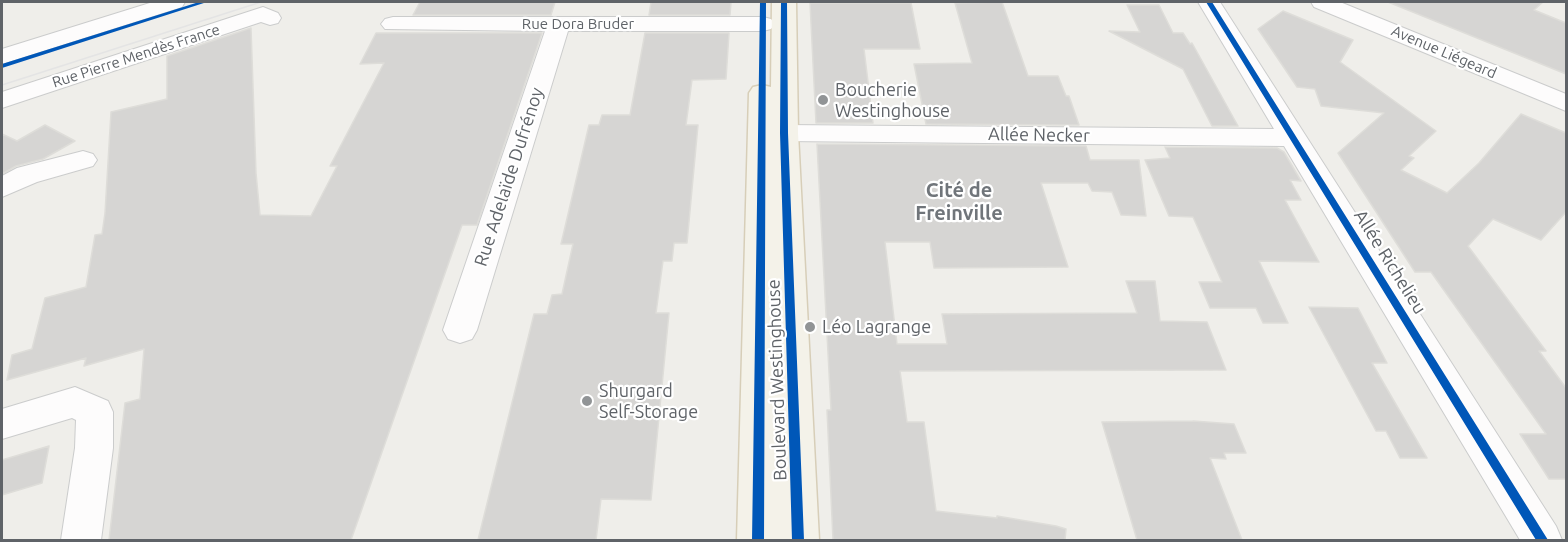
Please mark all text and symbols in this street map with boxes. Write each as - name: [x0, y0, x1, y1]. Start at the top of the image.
- street label: Rue Dora Bruder: [522, 15, 634, 33]
- street label: Rue Pierre Mendès France: [50, 20, 222, 92]
- street label: Avenue Liégeard: [1389, 22, 1499, 82]
- place label: Boucherie Westinghouse: [835, 79, 950, 122]
- street label: Rue Adelaïde Dufrénoy: [470, 85, 548, 269]
- marker: Boucherie Westinghouse: [816, 93, 830, 107]
- street label: Allée Necker: [988, 123, 1090, 147]
- district label: Cité de Freinville: [915, 178, 1003, 225]
- street label: Allée Richelieu: [1349, 206, 1431, 318]
- street label: Boulevard Westinghouse: [763, 279, 791, 481]
- place label: Léo Lagrange: [822, 316, 931, 338]
- marker: Léo Lagrange: [803, 320, 817, 334]
- place label: Shurgard Self-Storage: [599, 380, 698, 422]
- marker: Shurgard Self-Storage: [580, 394, 594, 408]

